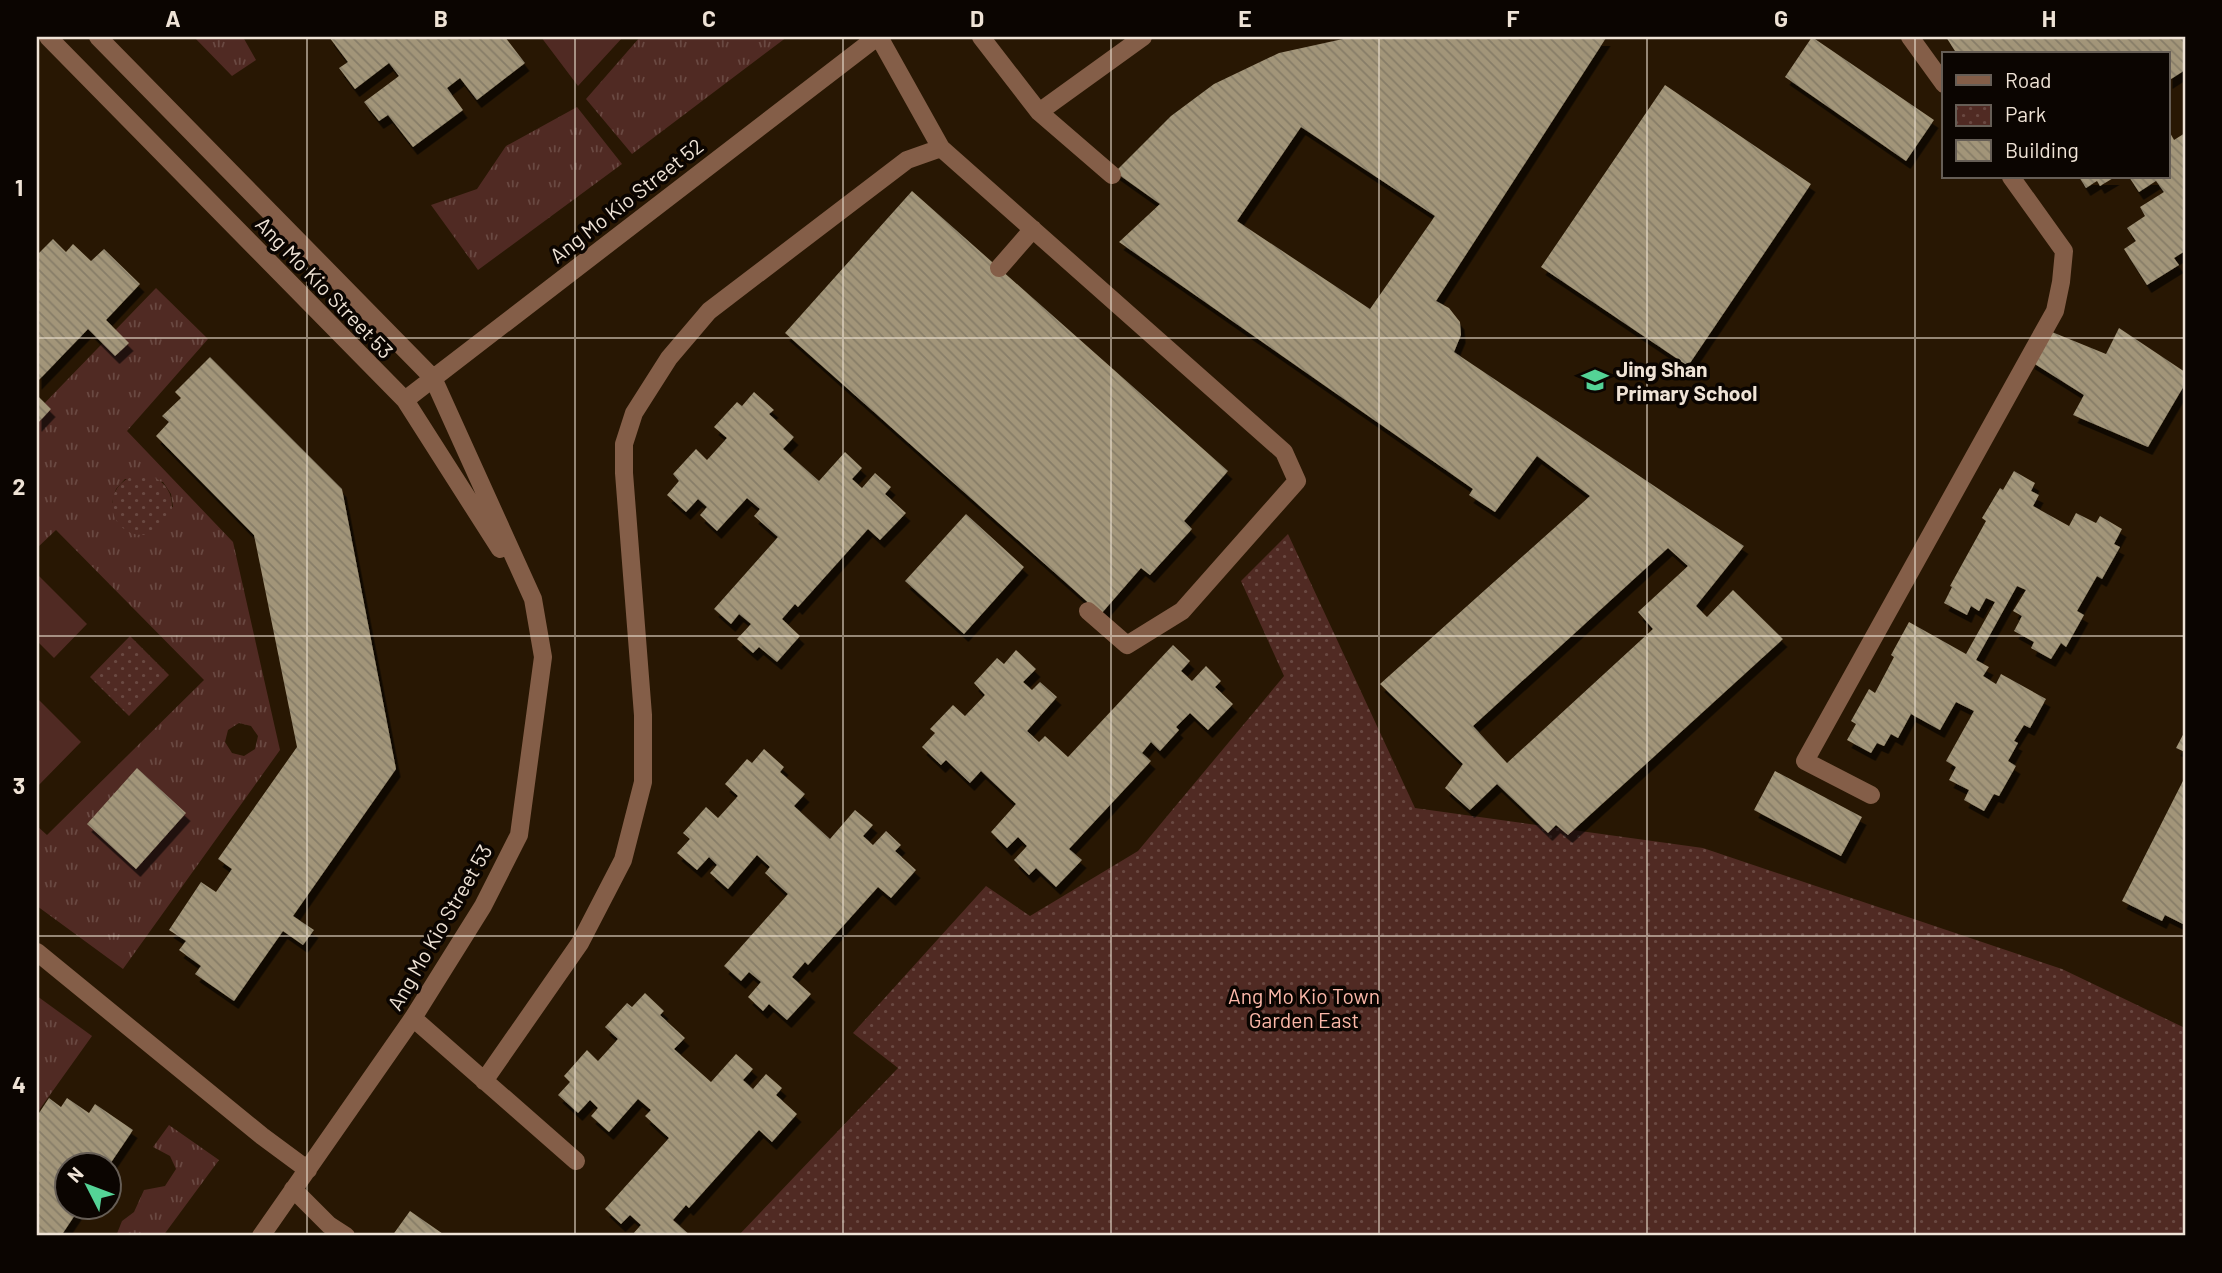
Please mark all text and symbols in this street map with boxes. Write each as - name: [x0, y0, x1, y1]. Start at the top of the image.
- text: A: [165, 4, 181, 32]
- text: B: [434, 4, 448, 32]
- text: C: [702, 4, 716, 32]
- text: D: [970, 4, 984, 32]
- text: E: [1238, 4, 1252, 32]
- text: F: [1507, 4, 1520, 32]
- text: G: [1774, 4, 1788, 32]
- text: H: [2042, 4, 2056, 32]
- legend: [1942, 52, 2170, 178]
- text: Road: [2005, 67, 2051, 92]
- text: Park: [2005, 101, 2046, 126]
- street label: Ang Mo Kio Street 52: [544, 132, 708, 268]
- text: Building: [2005, 137, 2079, 162]
- text: 1: [15, 173, 23, 201]
- street label: Ang Mo Kio Street 53: [251, 211, 399, 363]
- place label: Jing Shan Primary School: [1616, 356, 1757, 405]
- school or university icon: Jing Shan Primary School: [1580, 365, 1610, 395]
- text: 2: [13, 472, 25, 500]
- text: 3: [13, 771, 25, 799]
- street label: Ang Mo Kio Street 53: [381, 840, 497, 1014]
- park label: Ang Mo Kio Town Garden East: [1228, 983, 1380, 1032]
- text: 4: [12, 1070, 26, 1098]
- north arrow: [52, 1150, 122, 1220]
- text: N: [62, 1162, 88, 1187]

